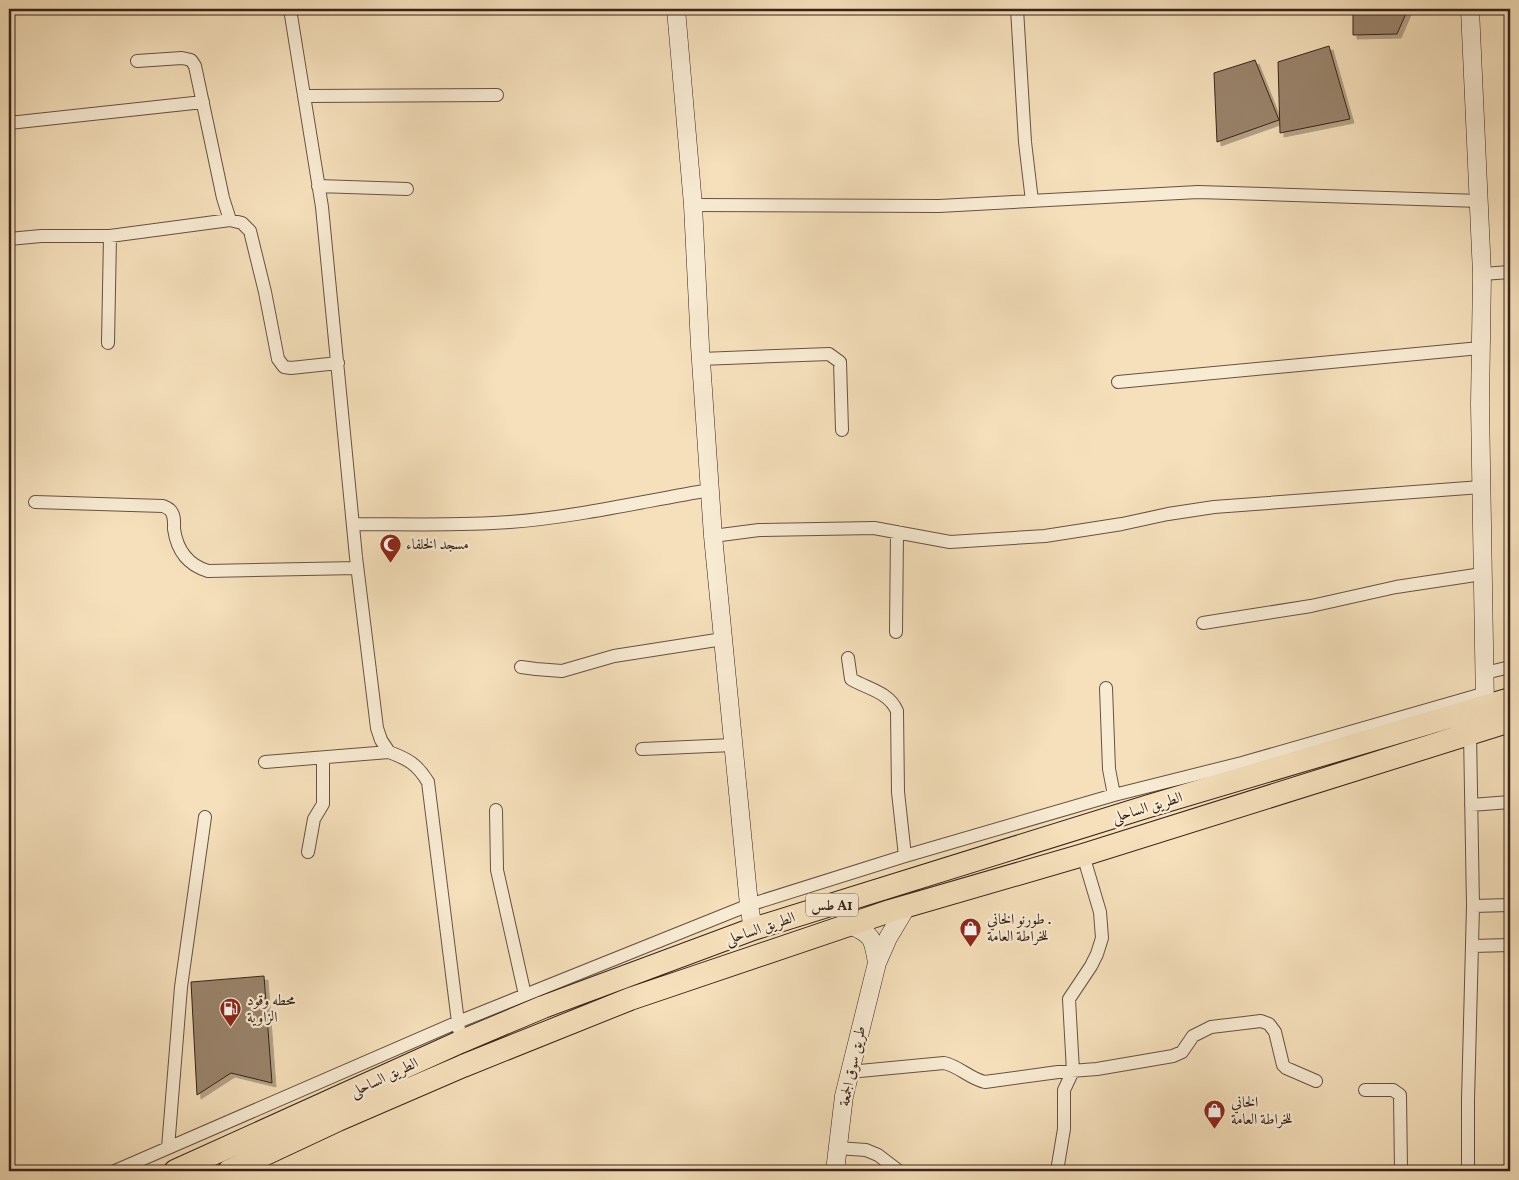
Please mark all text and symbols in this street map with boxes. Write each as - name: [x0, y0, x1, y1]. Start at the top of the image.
- mosque icon: مسجد الخلفاء: [378, 532, 402, 563]
- place label: مسجد الخلفاء: [406, 535, 469, 556]
- street label: الطريق الساحلى: [1109, 788, 1185, 829]
- road number: طس A1: [806, 894, 858, 916]
- street label: الطريق الساحلى: [723, 908, 798, 951]
- place label: طورنو الخاني . للخراطة العامة: [987, 910, 1051, 948]
- shop icon: طورنو الخاني . للخراطة العامة: [959, 916, 983, 947]
- place label: محطه وقود الزاوية: [247, 991, 295, 1029]
- fuel station icon: محطه وقود الزاوية: [219, 997, 243, 1028]
- street label: طريق سوق الجمعة: [835, 1024, 872, 1108]
- street label: الطريق الساحلى: [347, 1053, 422, 1103]
- place label: الخاني للخراطة العامة: [1231, 1093, 1292, 1131]
- shop icon: الخاني للخراطة العامة: [1203, 1099, 1227, 1130]

